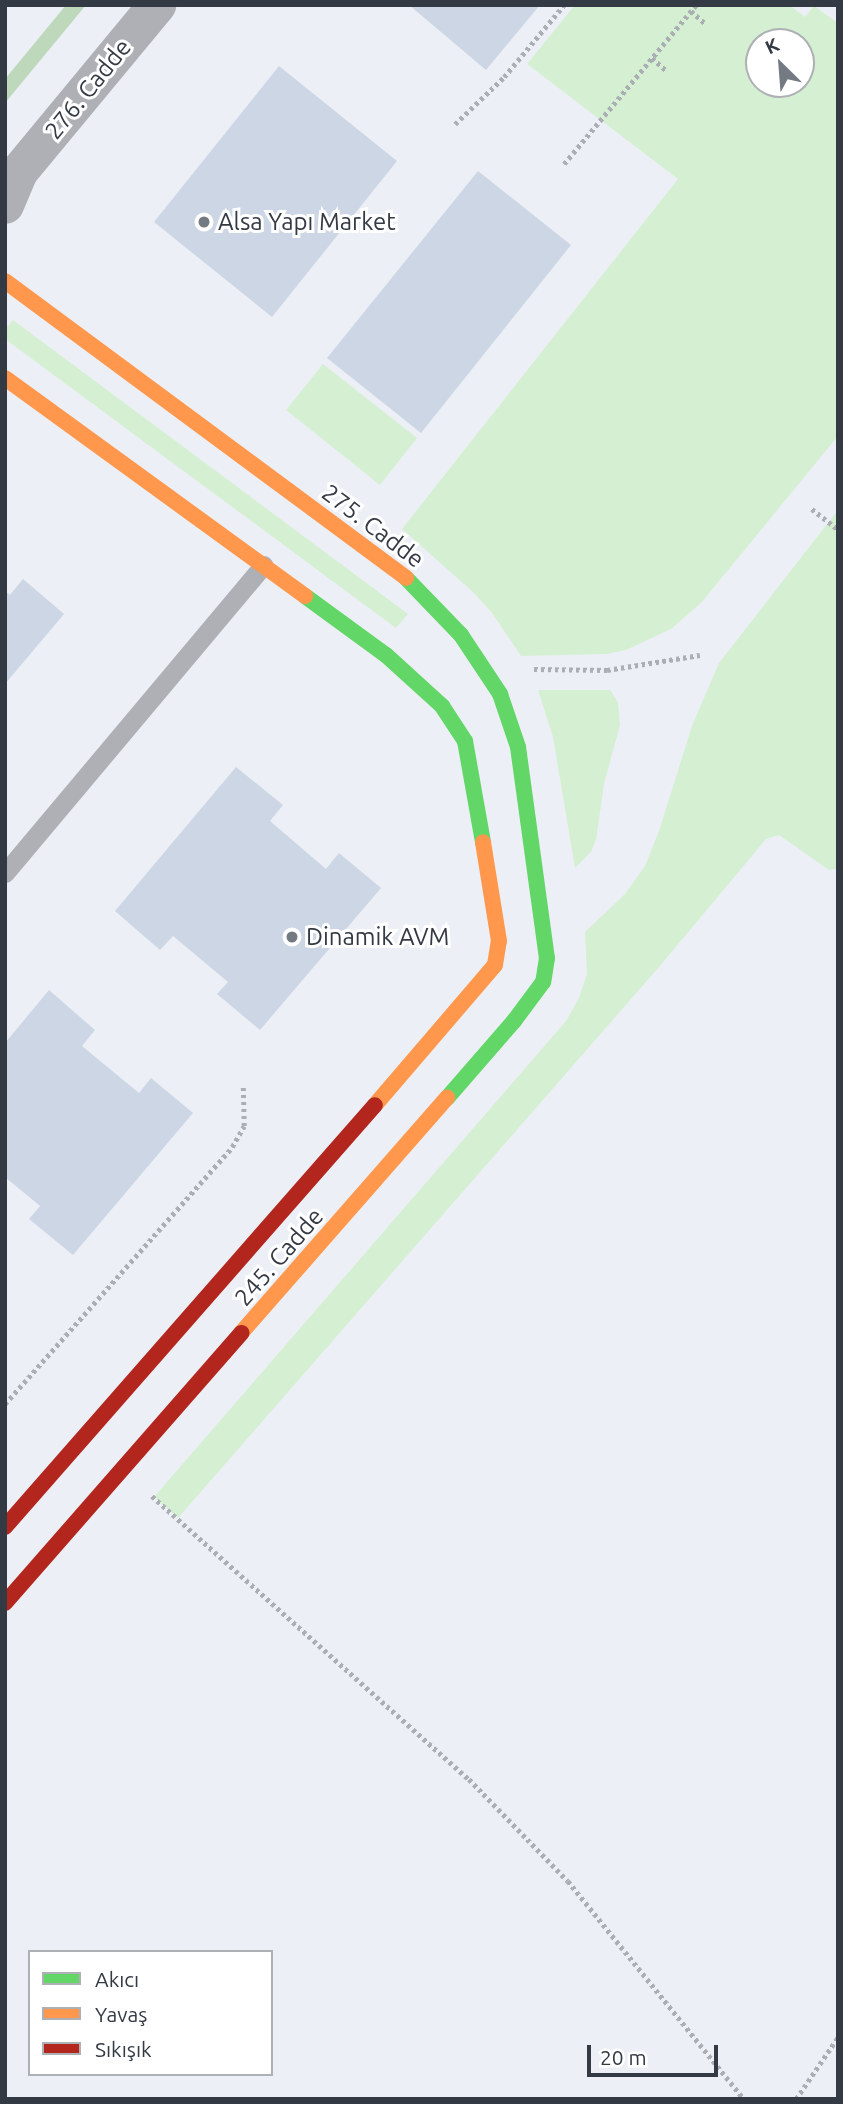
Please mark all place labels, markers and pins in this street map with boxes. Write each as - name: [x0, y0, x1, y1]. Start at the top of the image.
- place label: Alsa Yapı Market: [218, 208, 396, 236]
- marker: Alsa Yapı Market: [196, 214, 212, 230]
- place label: Dinamik AVM: [306, 923, 449, 951]
- marker: Dinamik AVM: [284, 929, 300, 945]

